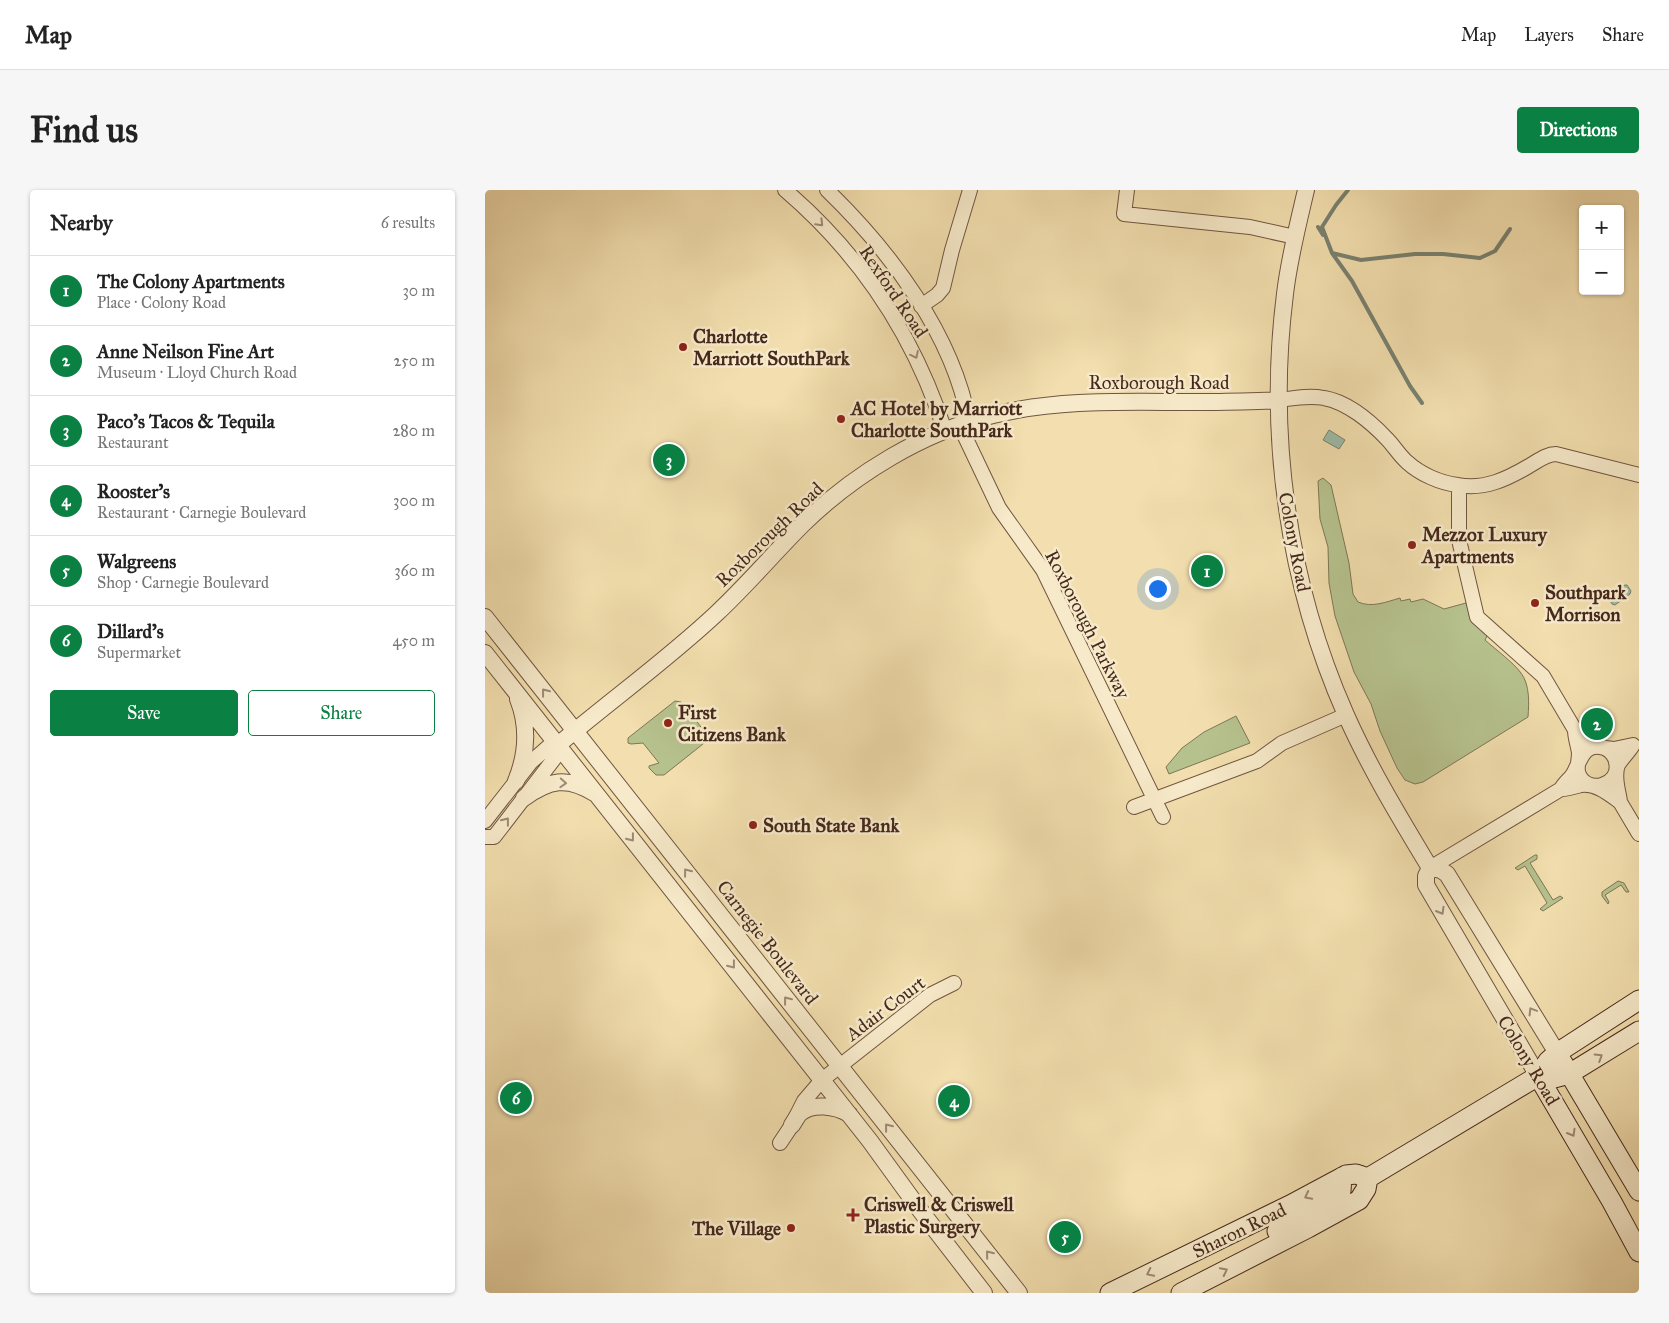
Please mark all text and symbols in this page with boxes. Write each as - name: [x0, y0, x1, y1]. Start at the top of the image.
- text: Map: [25, 20, 72, 50]
- text: Map: [1461, 24, 1496, 46]
- text: Layers: [1524, 24, 1574, 46]
- text: Share: [1602, 24, 1644, 46]
- button: Directions: [1517, 107, 1639, 153]
- text: Find us: [30, 109, 138, 152]
- map controls: [1579, 205, 1624, 295]
- button: +: [1579, 205, 1624, 250]
- text: Nearby: [50, 210, 113, 236]
- text: 6 results: [381, 213, 435, 232]
- one-way arrow: [814, 218, 823, 227]
- street label: Rexford Road: [854, 241, 933, 342]
- button: −: [1579, 250, 1624, 295]
- text: The Colony Apartments: [97, 270, 285, 293]
- text: 1: [63, 281, 69, 300]
- text: 30 m: [402, 281, 435, 300]
- text: Place · Colony Road: [97, 293, 226, 312]
- place label: Charlotte Marriott SouthPark: [693, 325, 851, 370]
- text: Anne Neilson Fine Art: [97, 340, 274, 363]
- marker: Charlotte Marriott SouthPark: [677, 341, 689, 353]
- one-way arrow: [909, 349, 919, 358]
- text: 2: [62, 351, 70, 370]
- text: 250 m: [394, 351, 435, 370]
- text: Museum · Lloyd Church Road: [97, 363, 297, 382]
- street label: Roxborough Road: [1089, 371, 1230, 395]
- place label: AC Hotel by Marriott Charlotte SouthPark: [849, 397, 1023, 442]
- text: Paco's Tacos & Tequila: [97, 410, 275, 433]
- marker: AC Hotel by Marriott Charlotte SouthPark: [835, 413, 847, 425]
- text: 3: [63, 421, 69, 440]
- text: 280 m: [392, 421, 435, 440]
- text: Restaurant: [97, 433, 169, 452]
- pin: 3: [653, 441, 685, 479]
- street label: Roxborough Road: [711, 477, 829, 592]
- text: Rooster's: [97, 480, 170, 503]
- street label: Colony Road: [1274, 490, 1316, 594]
- text: 4: [62, 491, 70, 510]
- text: 300 m: [393, 491, 435, 510]
- text: Restaurant · Carnegie Boulevard: [97, 503, 306, 522]
- place label: Mezzo1 Luxury Apartments: [1420, 523, 1548, 569]
- marker: Mezzo1 Luxury Apartments: [1406, 539, 1418, 551]
- street label: Roxborough Parkway: [1039, 546, 1136, 704]
- text: Walgreens: [97, 550, 176, 573]
- pin: 1: [1191, 552, 1223, 590]
- text: 5: [62, 561, 70, 580]
- text: 360 m: [394, 561, 435, 580]
- text: Shop · Carnegie Boulevard: [97, 573, 269, 592]
- your location: [1145, 576, 1171, 602]
- place label: Southpark Morrison: [1545, 581, 1628, 626]
- marker: Southpark Morrison: [1529, 597, 1541, 609]
- text: Dillard's: [97, 620, 164, 643]
- text: 6: [62, 631, 70, 650]
- text: 450 m: [392, 631, 435, 650]
- text: Supermarket: [97, 643, 181, 662]
- one-way arrow: [541, 689, 550, 698]
- button: Save: [50, 690, 238, 736]
- button: Share: [248, 690, 435, 736]
- place label: First Citizens Bank: [678, 701, 787, 746]
- pin: 2: [1581, 705, 1613, 743]
- marker: First Citizens Bank: [662, 717, 674, 729]
- one-way arrow: [559, 777, 567, 788]
- place label: South State Bank: [763, 814, 900, 837]
- one-way arrow: [501, 818, 509, 827]
- marker: South State Bank: [747, 819, 759, 831]
- one-way arrow: [626, 832, 634, 841]
- one-way arrow: [684, 869, 692, 878]
- street label: Carnegie Boulevard: [711, 876, 824, 1010]
- one-way arrow: [1434, 906, 1444, 915]
- one-way arrow: [726, 960, 735, 969]
- street label: Adair Court: [840, 971, 930, 1046]
- one-way arrow: [785, 997, 793, 1006]
- one-way arrow: [1528, 1008, 1538, 1017]
- street label: Colony Road: [1493, 1011, 1565, 1110]
- one-way arrow: [1594, 1053, 1603, 1063]
- pin: 6: [500, 1079, 532, 1117]
- pin: 4: [938, 1082, 970, 1120]
- one-way arrow: [886, 1124, 894, 1133]
- one-way arrow: [1566, 1128, 1576, 1137]
- one-way arrow: [1304, 1190, 1313, 1200]
- place label: Criswell & Criswell Plastic Surgery: [864, 1193, 1015, 1239]
- street label: Sharon Road: [1189, 1198, 1290, 1263]
- marker: Criswell & Criswell Plastic Surgery: [846, 1208, 860, 1222]
- place label: The Village: [691, 1217, 781, 1241]
- pin: 5: [1049, 1218, 1081, 1256]
- marker: The Village: [785, 1222, 797, 1234]
- one-way arrow: [986, 1251, 995, 1260]
- one-way arrow: [1146, 1267, 1155, 1277]
- one-way arrow: [1219, 1267, 1228, 1277]

